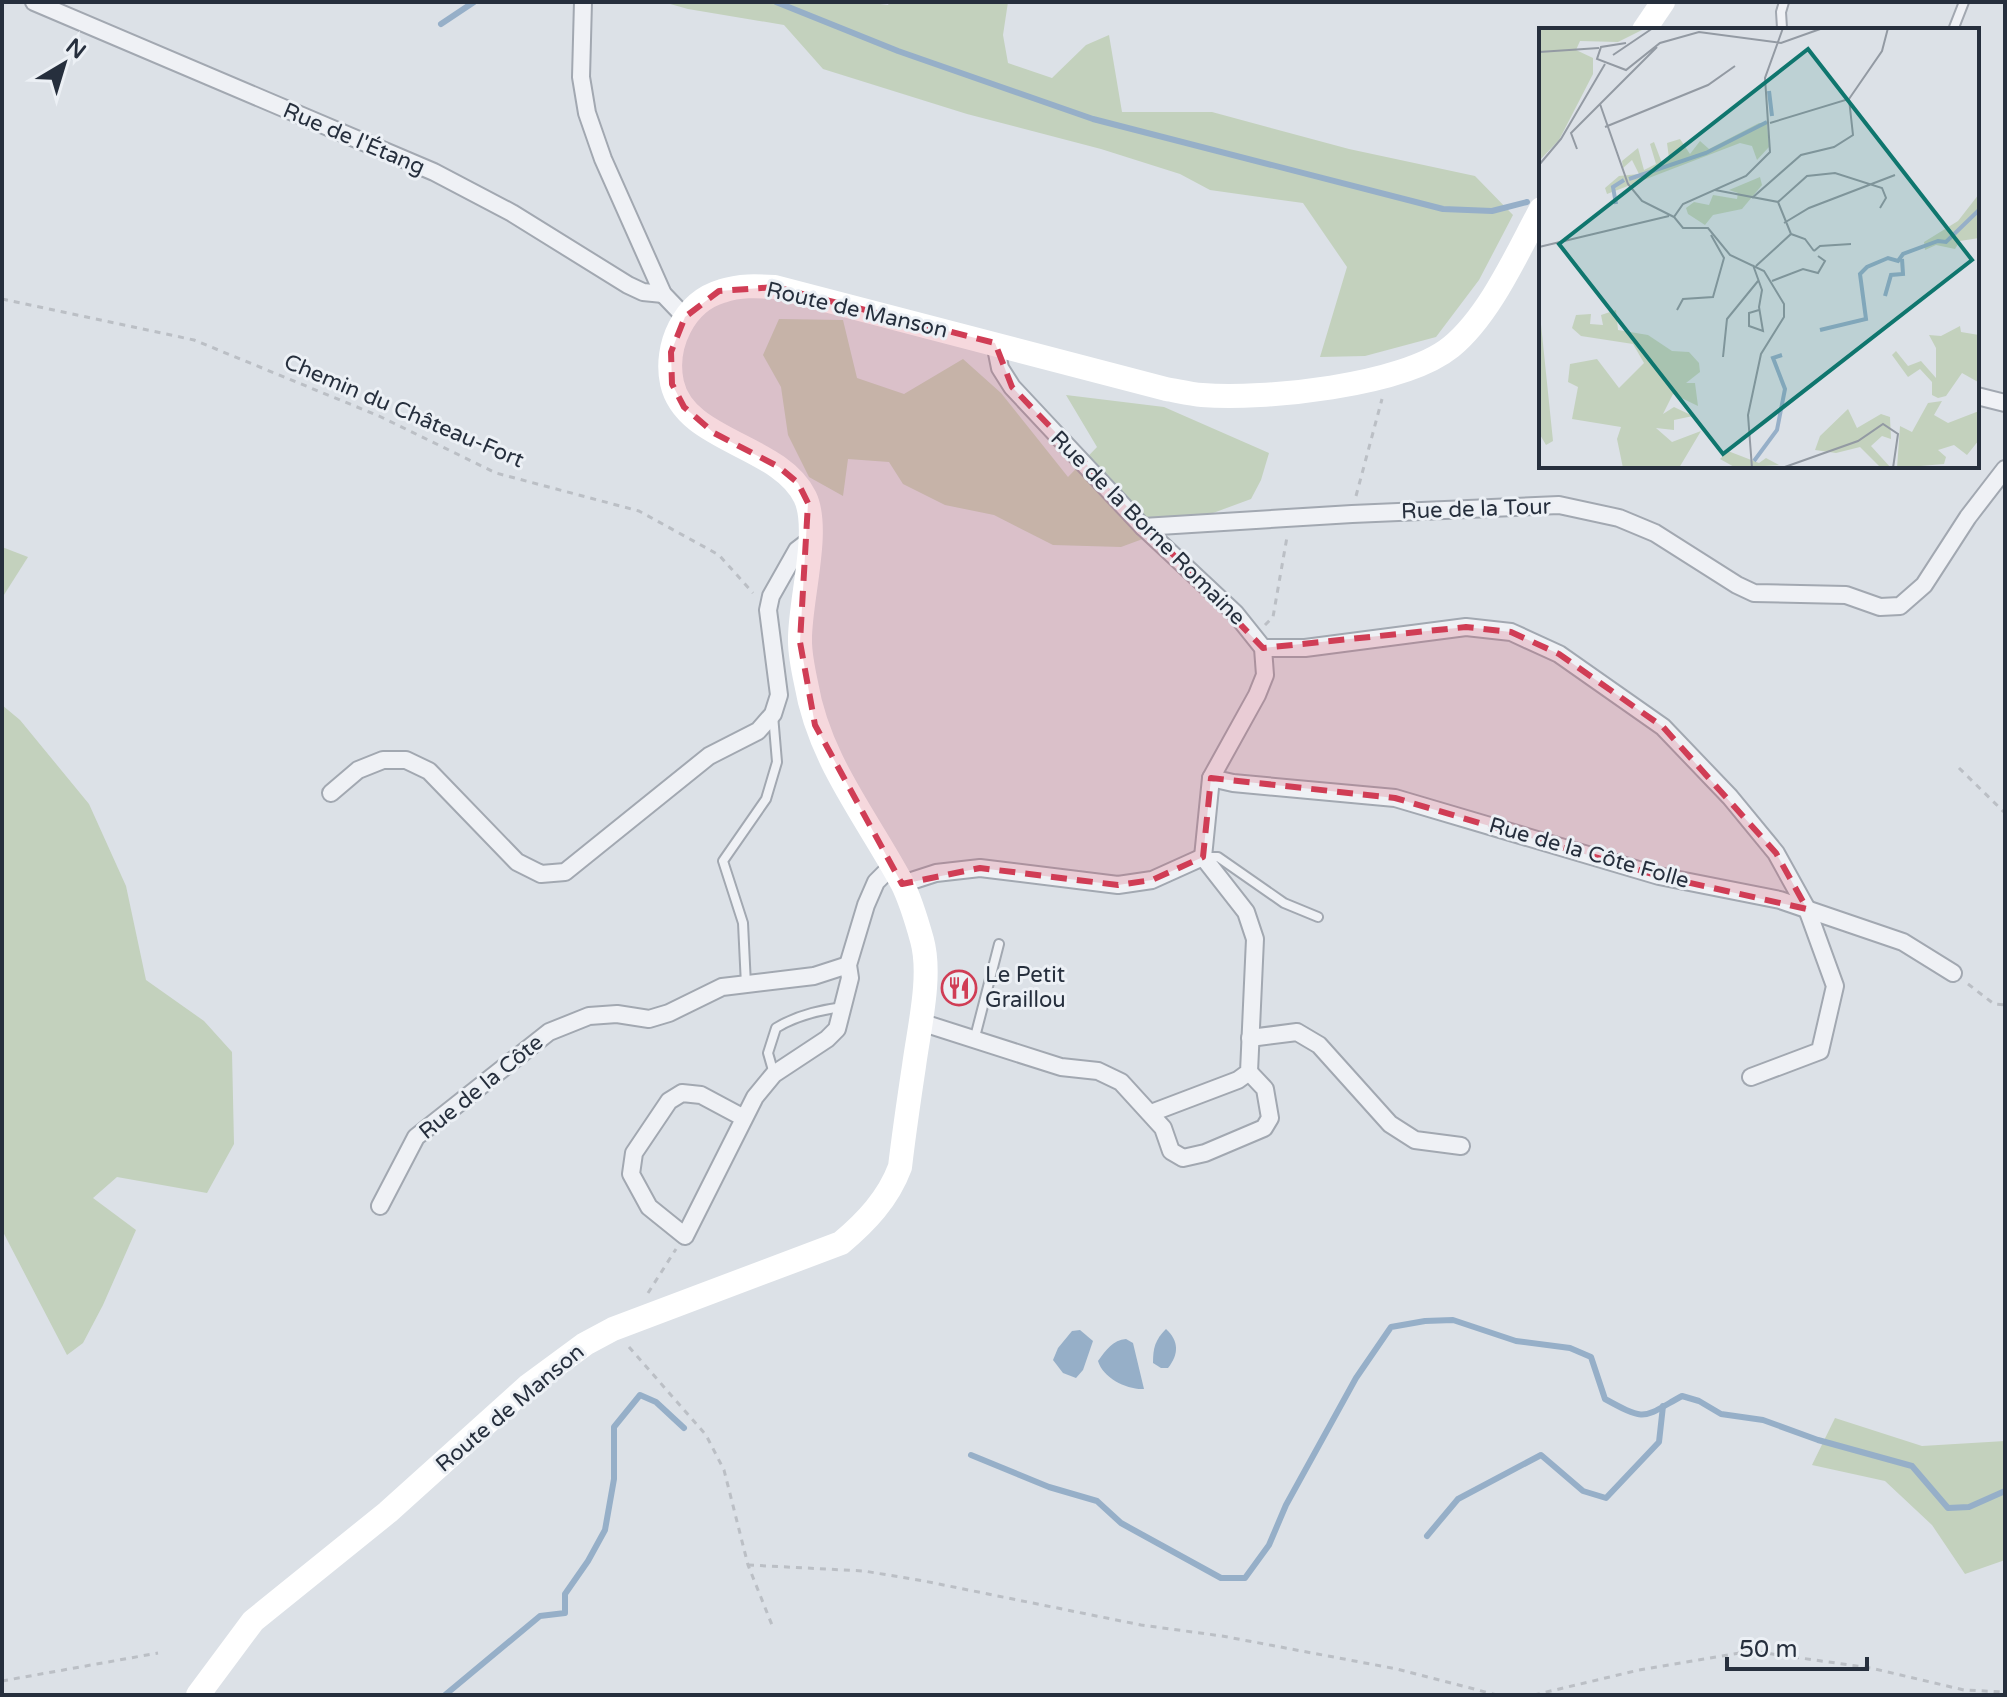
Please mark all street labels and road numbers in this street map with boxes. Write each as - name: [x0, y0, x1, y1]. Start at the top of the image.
- street label: Rue de l'Étang: [279, 97, 429, 181]
- street label: Route de Manson: [764, 276, 950, 344]
- street label: Chemin du Château-Fort: [280, 349, 528, 473]
- street label: Rue de la Borne Romaine: [1045, 425, 1251, 631]
- street label: Rue de la Tour: [1401, 493, 1552, 525]
- street label: Rue de la Côte Folle: [1486, 812, 1692, 894]
- street label: Rue de la Côte: [414, 1029, 548, 1145]
- street label: Route de Manson: [431, 1338, 589, 1478]

